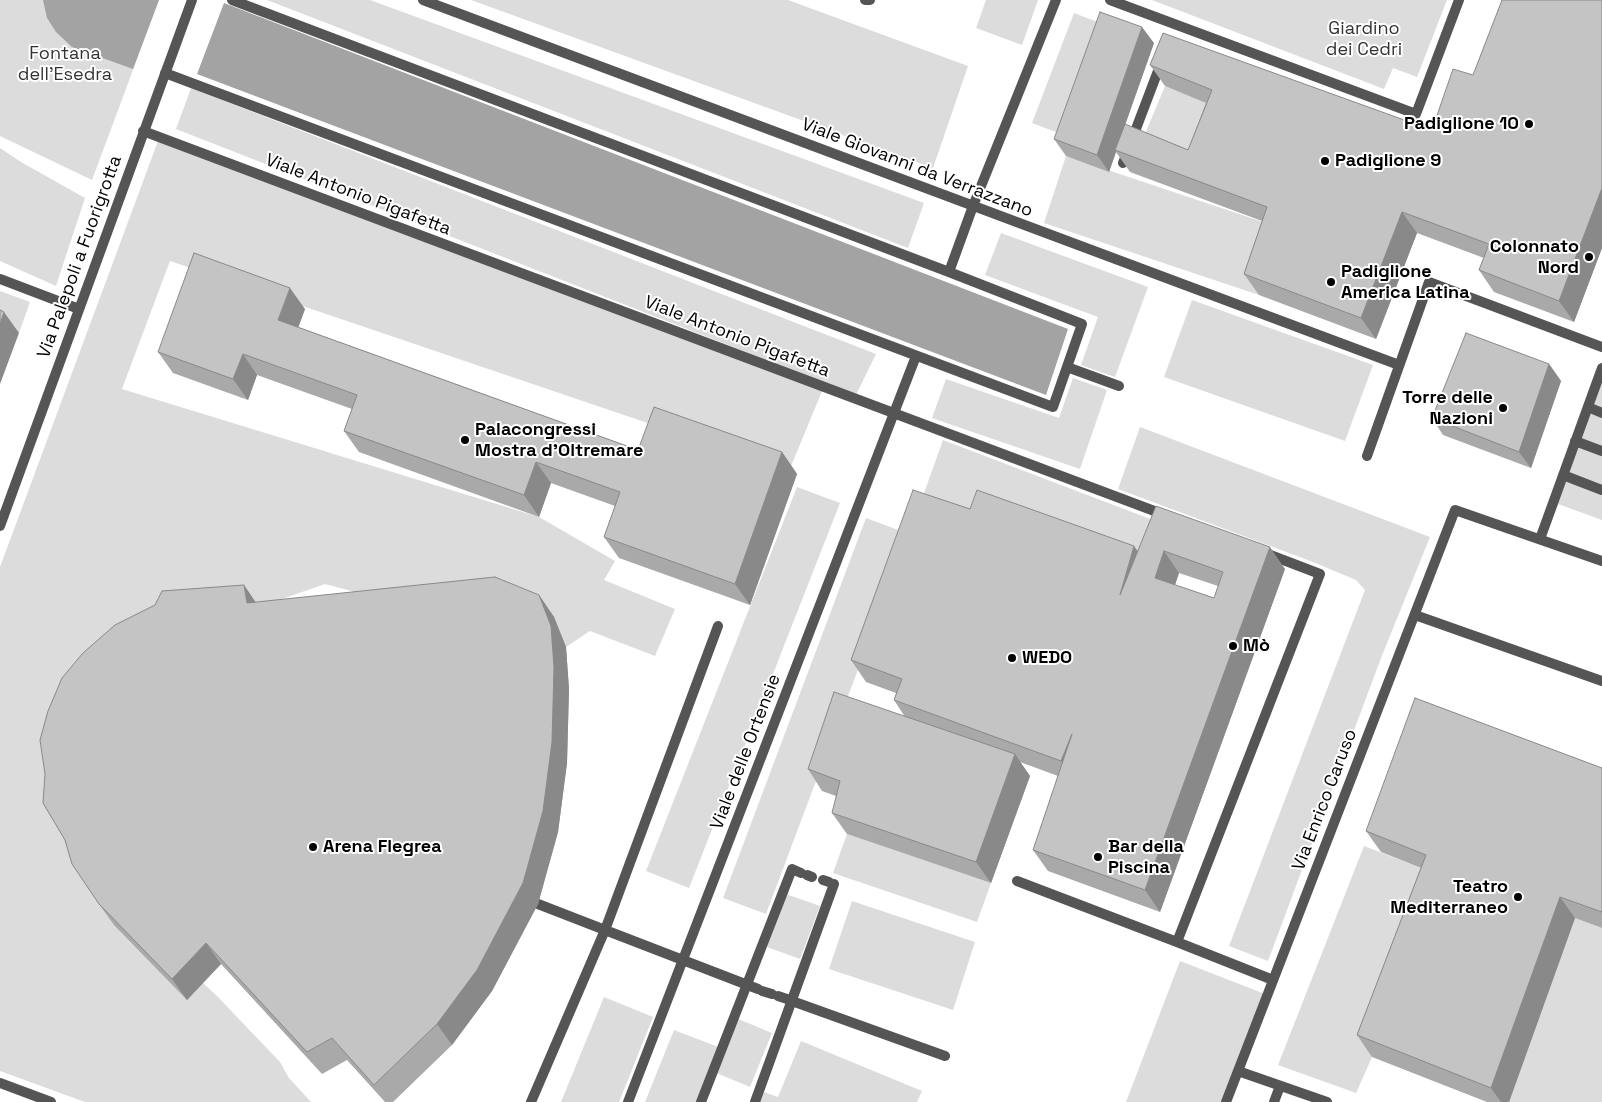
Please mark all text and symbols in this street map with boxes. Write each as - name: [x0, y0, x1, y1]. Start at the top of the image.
- park label: Giardino dei Cedri: [1326, 18, 1402, 60]
- park label: Fontana dell'Esedra: [18, 43, 112, 86]
- place label: Padiglione 10: [1404, 113, 1519, 135]
- street label: Viale Giovanni da Verrazzano: [798, 114, 1036, 222]
- marker: Padiglione 10: [1523, 118, 1535, 130]
- street label: Viale Antonio Pigafetta: [262, 150, 454, 240]
- place label: Padiglione 9: [1335, 150, 1441, 172]
- street label: Via Palepoli a Fuorigrotta: [33, 153, 127, 361]
- marker: Padiglione 9: [1319, 155, 1331, 167]
- place label: Colonnato Nord: [1490, 236, 1579, 278]
- marker: Colonnato Nord: [1583, 251, 1595, 263]
- place label: Padiglione America Latina: [1341, 261, 1470, 304]
- marker: Padiglione America Latina: [1325, 276, 1337, 288]
- street label: Viale Antonio Pigafetta: [641, 292, 833, 382]
- place label: Torre delle Nazioni: [1402, 387, 1493, 429]
- marker: Torre delle Nazioni: [1497, 402, 1509, 414]
- place label: Palacongressi Mostra d'Oltremare: [475, 419, 643, 462]
- marker: Palacongressi Mostra d'Oltremare: [459, 434, 471, 446]
- place label: Mò: [1243, 635, 1270, 657]
- marker: Mò: [1227, 640, 1239, 652]
- place label: WEDO: [1022, 647, 1072, 669]
- marker: WEDO: [1006, 652, 1018, 664]
- street label: Viale delle Ortensie: [706, 671, 786, 833]
- street label: Via Enrico Caruso: [1288, 726, 1362, 874]
- place label: Arena Flegrea: [323, 836, 442, 858]
- place label: Bar della Piscina: [1108, 836, 1184, 879]
- marker: Arena Flegrea: [307, 841, 319, 853]
- marker: Bar della Piscina: [1092, 851, 1104, 863]
- place label: Teatro Mediterraneo: [1390, 876, 1508, 919]
- marker: Teatro Mediterraneo: [1512, 891, 1524, 903]

